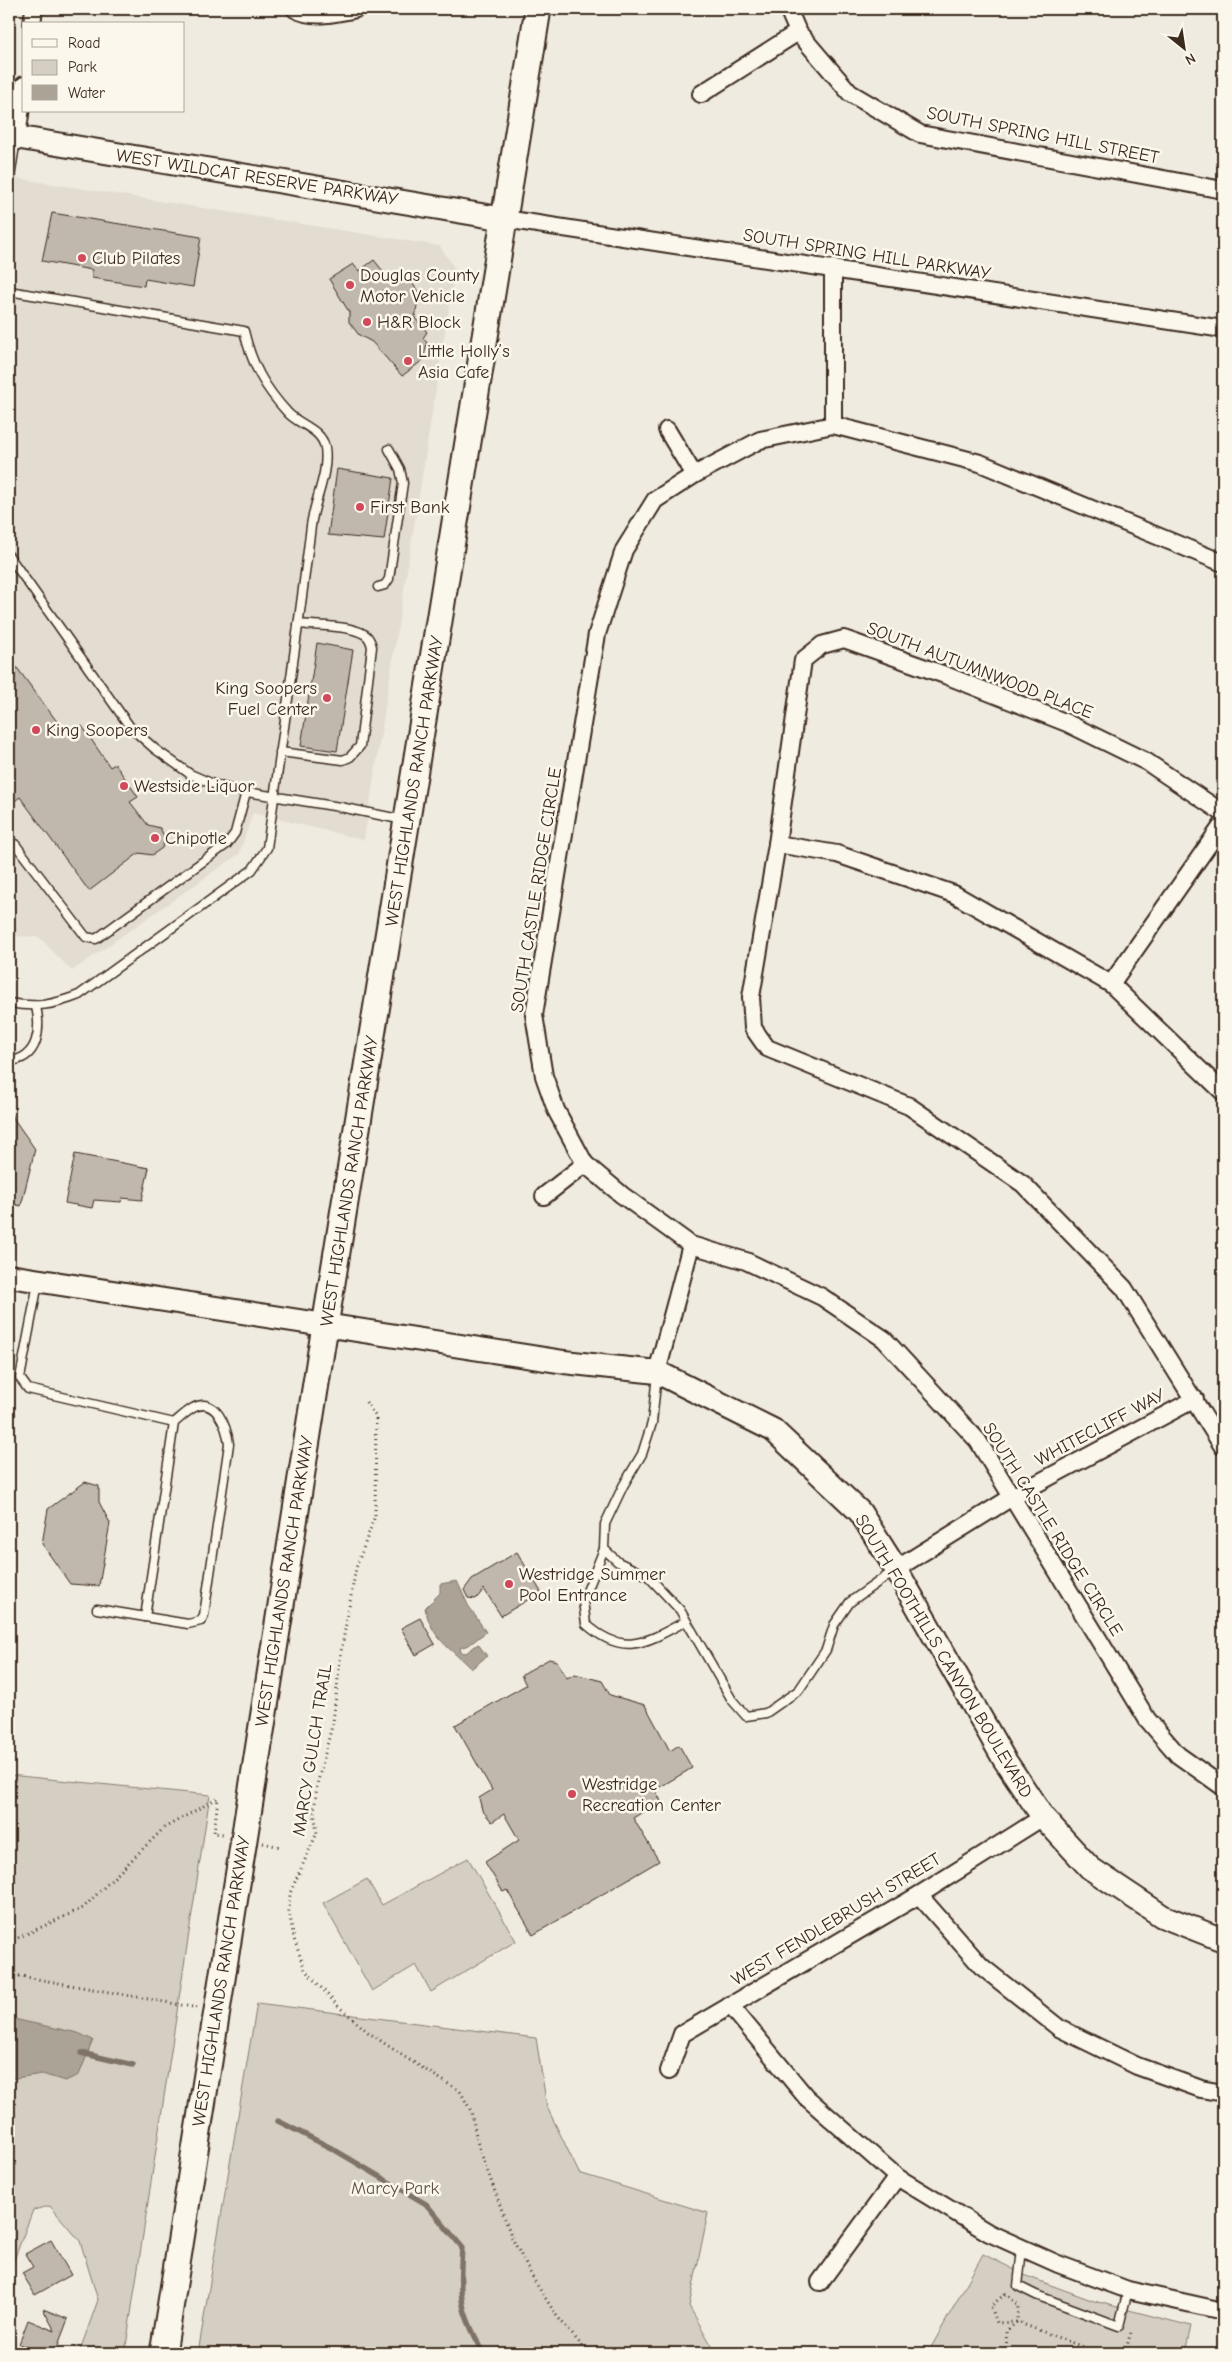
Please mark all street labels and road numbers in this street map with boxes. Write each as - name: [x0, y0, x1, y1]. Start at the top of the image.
- street label: SOUTH SPRING HILL STREET: [925, 103, 1161, 168]
- street label: WEST WILDCAT RESERVE PARKWAY: [114, 145, 400, 210]
- street label: SOUTH SPRING HILL PARKWAY: [742, 225, 993, 284]
- street label: SOUTH AUTUMNWOOD PLACE: [864, 618, 1096, 723]
- street label: WEST HIGHLANDS RANCH PARKWAY: [381, 634, 448, 928]
- street label: SOUTH CASTLE RIDGE CIRCLE: [507, 766, 566, 1014]
- street label: WEST HIGHLANDS RANCH PARKWAY: [316, 1034, 383, 1328]
- street label: WHITECLIFF WAY: [1032, 1384, 1169, 1471]
- street label: SOUTH CASTLE RIDGE CIRCLE: [978, 1419, 1127, 1640]
- street label: WEST HIGHLANDS RANCH PARKWAY: [251, 1434, 318, 1728]
- street label: SOUTH FOOTHILLS CANYON BOULEVARD: [850, 1511, 1037, 1802]
- street label: MARCY GULCH TRAIL: [288, 1662, 337, 1838]
- street label: WEST HIGHLANDS RANCH PARKWAY: [188, 1834, 255, 2128]
- street label: WEST FENDLEBRUSH STREET: [728, 1848, 945, 1990]

